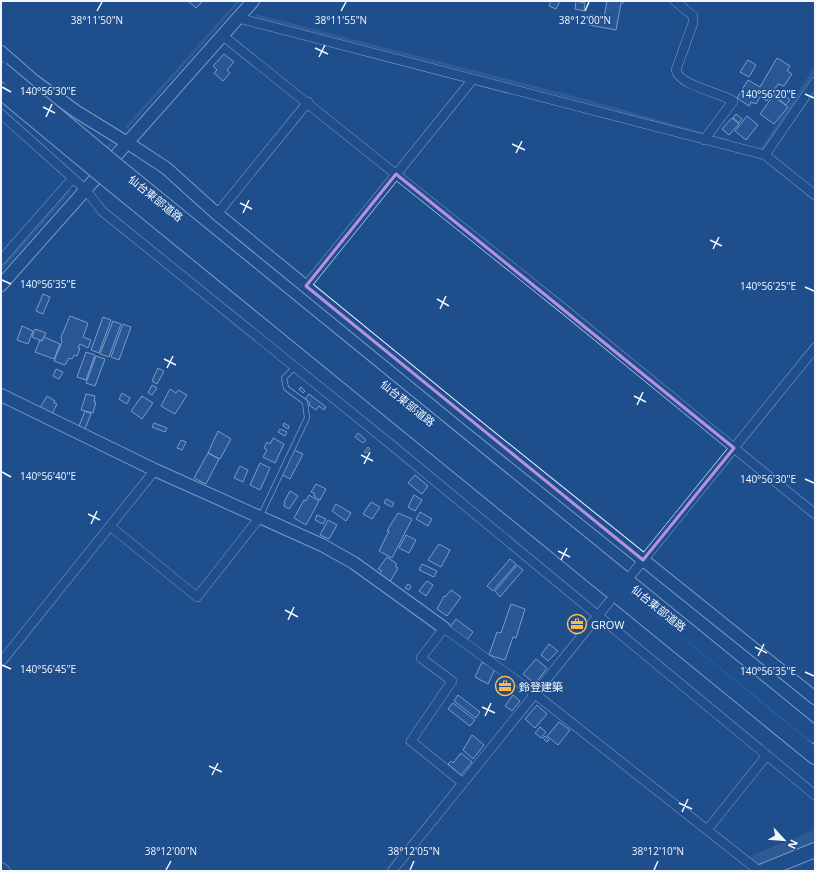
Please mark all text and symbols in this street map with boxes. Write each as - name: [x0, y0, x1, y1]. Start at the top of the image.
- text: 38°11'50"N: [71, 13, 123, 27]
- text: 38°11'55"N: [315, 13, 367, 27]
- text: 38°12'00"N: [559, 13, 611, 27]
- text: 140°56'30"E: [20, 84, 76, 98]
- text: 140°56'20"E: [740, 87, 796, 101]
- street label: 仙台東部道路: [126, 171, 186, 225]
- text: 140°56'35"E: [20, 277, 76, 291]
- text: 140°56'25"E: [740, 279, 796, 293]
- street label: 仙台東部道路: [378, 376, 438, 430]
- text: 140°56'40"E: [20, 469, 76, 483]
- text: 140°56'30"E: [740, 472, 796, 486]
- street label: 仙台東部道路: [629, 581, 689, 635]
- office icon: GROW: [566, 613, 588, 635]
- place label: GROW: [591, 617, 625, 632]
- text: 140°56'45"E: [20, 662, 76, 676]
- text: 140°56'35"E: [740, 664, 796, 678]
- office icon: 鈴登建築: [494, 675, 516, 697]
- place label: 鈴登建築: [519, 679, 563, 694]
- north arrow: [764, 820, 804, 860]
- text: N: [785, 837, 802, 852]
- text: 38°12'00"N: [145, 844, 197, 858]
- text: 38°12'05"N: [388, 844, 440, 858]
- text: 38°12'10"N: [632, 844, 684, 858]

